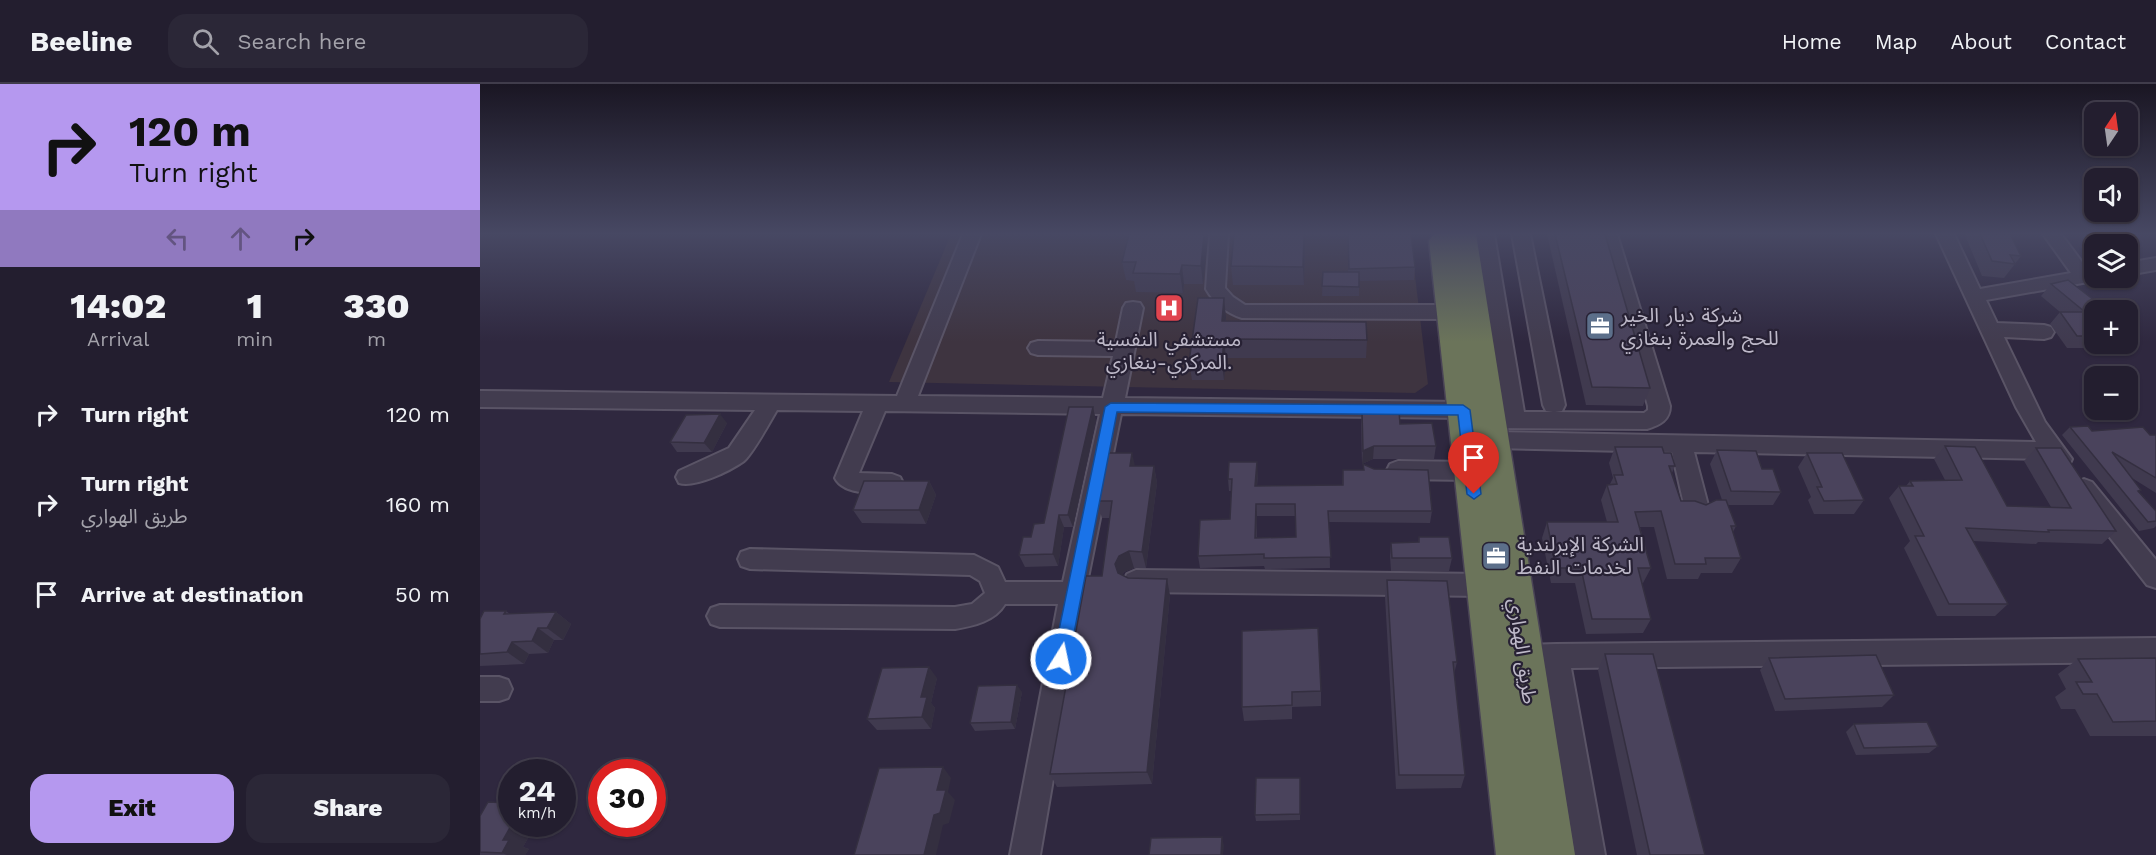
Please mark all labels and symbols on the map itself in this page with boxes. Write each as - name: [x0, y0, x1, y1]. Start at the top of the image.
- north arrow: [2084, 102, 2138, 156]
- hospital icon: مستشفي النفسية المركزي-بنغازي.: [1153, 292, 1185, 324]
- place label: شركة ديار الخير للحج والعمرة بنغازي: [1620, 303, 1779, 354]
- office icon: شركة ديار الخير للحج والعمرة بنغازي: [1584, 310, 1616, 342]
- place label: مستشفي النفسية المركزي-بنغازي.: [1097, 327, 1241, 378]
- pin: [1448, 432, 1499, 494]
- place label: الشركة الإيرلندية لخدمات النفط: [1517, 532, 1644, 579]
- office icon: الشركة الإيرلندية لخدمات النفط: [1480, 540, 1512, 572]
- street label: طريق الهواري: [1500, 597, 1542, 706]
- position arrow: [1029, 627, 1093, 691]
- speed limit sign: 30: [588, 759, 666, 837]

